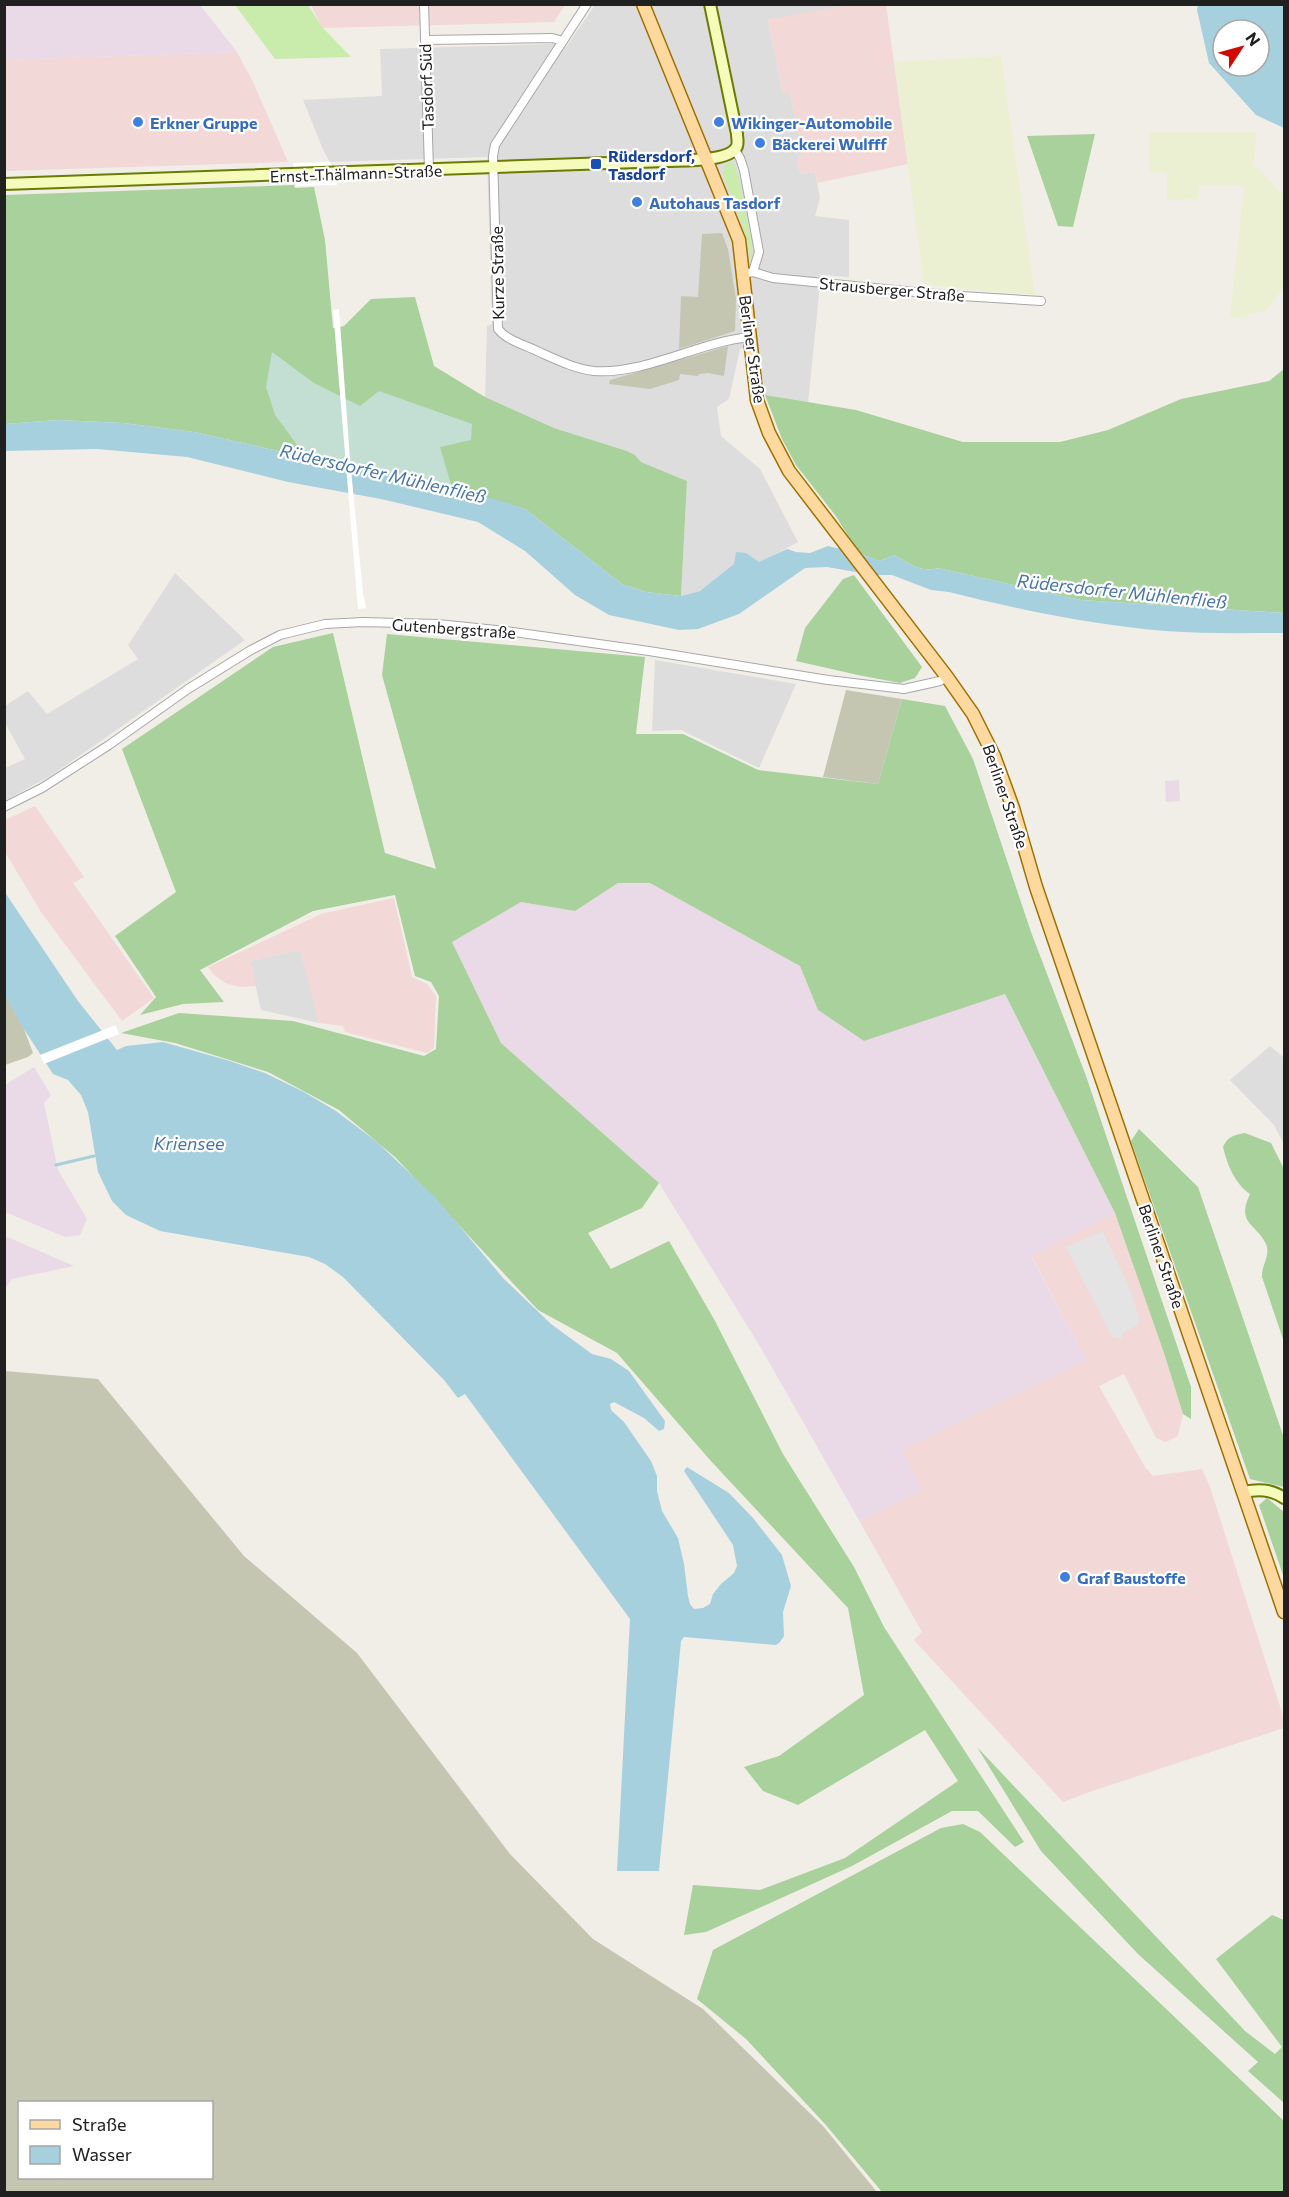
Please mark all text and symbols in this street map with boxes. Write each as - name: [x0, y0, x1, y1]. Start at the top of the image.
- north arrow: [1211, 18, 1271, 78]
- text: N: [1242, 28, 1265, 49]
- street label: Tasdorf Süd: [415, 43, 437, 131]
- place label: Erkner Gruppe: [150, 113, 257, 132]
- place label: Wikinger-Automobile: [731, 113, 892, 132]
- marker: Erkner Gruppe: [131, 115, 145, 129]
- marker: Wikinger-Automobile: [712, 115, 726, 129]
- place label: Bäckerei Wulfff: [772, 134, 887, 153]
- marker: Bäckerei Wulfff: [753, 136, 767, 150]
- place label: Rüdersdorf, Tasdorf: [608, 146, 695, 183]
- marker: Rüdersdorf, Tasdorf: [589, 157, 603, 171]
- street label: Ernst-Thälmann-Straße: [270, 160, 442, 186]
- place label: Autohaus Tasdorf: [649, 193, 781, 212]
- marker: Autohaus Tasdorf: [630, 195, 644, 209]
- street label: Kurze Straße: [487, 226, 507, 320]
- street label: Strausberger Straße: [819, 273, 965, 305]
- street label: Berliner Straße: [736, 294, 770, 404]
- water label: Rüdersdorfer Mühlenfließ: [278, 439, 488, 507]
- water label: Rüdersdorfer Mühlenfließ: [1016, 569, 1228, 613]
- street label: Gutenbergstraße: [391, 614, 517, 642]
- street label: Berliner Straße: [979, 741, 1033, 851]
- water label: Kriensee: [154, 1132, 225, 1154]
- street label: Berliner Straße: [1135, 1201, 1189, 1311]
- place label: Graf Baustoffe: [1077, 1568, 1186, 1587]
- marker: Graf Baustoffe: [1058, 1570, 1072, 1584]
- legend: [18, 2101, 213, 2179]
- text: Straße: [72, 2113, 127, 2135]
- text: Wasser: [72, 2143, 132, 2165]

